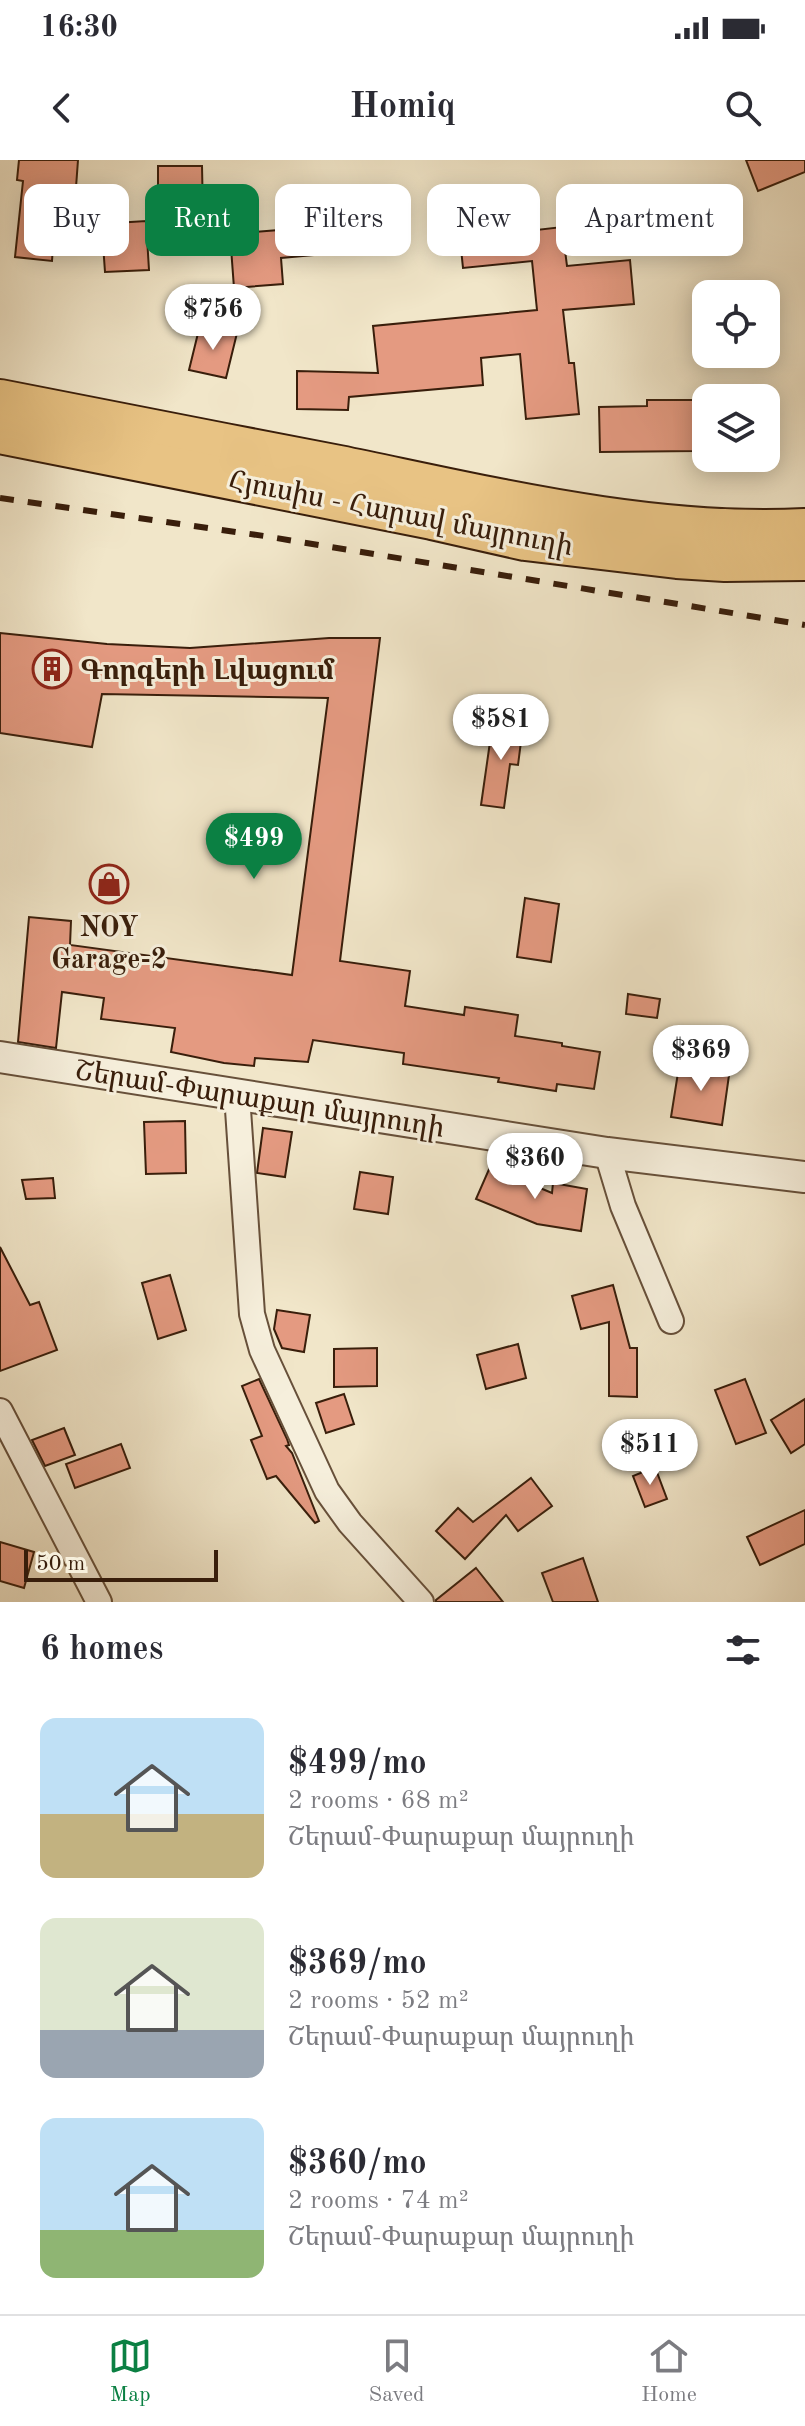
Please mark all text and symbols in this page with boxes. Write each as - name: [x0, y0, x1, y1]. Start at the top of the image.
- text: 16:30: [40, 13, 118, 43]
- icon: back: [40, 86, 84, 130]
- icon: search: [721, 86, 765, 130]
- text: Homiq: [349, 90, 456, 126]
- chip: Buy: [24, 184, 129, 256]
- chip: Rent: [145, 184, 259, 256]
- chip: Filters: [275, 184, 411, 256]
- chip: New: [427, 184, 540, 256]
- chip: Apartment: [556, 184, 743, 256]
- map controls: [692, 280, 780, 472]
- button: locate: [692, 280, 780, 368]
- pin: $756: [166, 284, 260, 352]
- text: $756: [183, 297, 243, 323]
- button: layers: [692, 384, 780, 472]
- street label: Հյուսիս - Հարավ մայրուղի: [226, 468, 575, 562]
- building icon: Գորգերի Լվացում: [31, 648, 73, 690]
- place label: Գորգերի Լվացում: [80, 658, 335, 686]
- pin: $581: [454, 694, 548, 762]
- text: $581: [471, 707, 531, 733]
- pin: $499: [207, 813, 301, 881]
- text: $499: [224, 826, 284, 852]
- shop icon: NOY Garage-2: [88, 863, 130, 905]
- place label: NOY Garage-2: [51, 915, 167, 975]
- pin: $369: [654, 1025, 748, 1093]
- text: $369: [671, 1038, 731, 1064]
- street label: Շերամ-Փարաքար մայրուղի: [73, 1058, 446, 1144]
- pin: $360: [488, 1133, 582, 1201]
- text: $360: [505, 1146, 565, 1172]
- pin: $511: [603, 1419, 697, 1487]
- text: $511: [620, 1432, 680, 1458]
- scale bar: [24, 1546, 218, 1582]
- text: 50 m: [36, 1553, 85, 1575]
- icon: filters: [721, 1628, 765, 1672]
- text: 6 homes: [40, 1633, 163, 1667]
- text: $499/mo: [288, 1747, 427, 1781]
- icon: home: [104, 1750, 200, 1846]
- text: 2 rooms · 68 m²: [288, 1788, 469, 1814]
- text: Շերամ-Փարաքար մայրուղի: [288, 1825, 634, 1851]
- text: $369/mo: [288, 1947, 427, 1981]
- icon: home: [104, 1950, 200, 2046]
- text: 2 rooms · 52 m²: [288, 1988, 469, 2014]
- text: Շերամ-Փարաքար մայրուղի: [288, 2025, 634, 2051]
- text: $360/mo: [288, 2147, 427, 2181]
- icon: home: [104, 2150, 200, 2246]
- text: 2 rooms · 74 m²: [288, 2188, 469, 2214]
- text: Շերամ-Փարաքար մայրուղի: [288, 2225, 634, 2251]
- tab: Map: [108, 2334, 152, 2409]
- tab: Saved: [369, 2334, 425, 2409]
- tab: Home: [641, 2334, 697, 2409]

